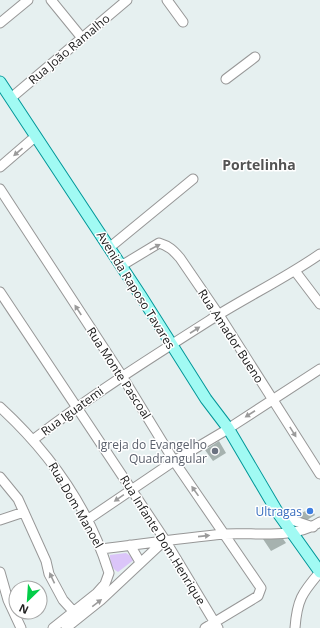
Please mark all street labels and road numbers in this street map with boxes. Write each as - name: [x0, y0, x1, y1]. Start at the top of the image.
- street label: Rua João Ramalho: [25, 10, 113, 88]
- street label: Avenida Raposo Tavares: [93, 228, 179, 352]
- street label: Rua Amador Bueno: [194, 286, 268, 386]
- street label: Rua Monte Pascoal: [83, 324, 155, 422]
- street label: Rua Iguatemi: [37, 382, 107, 440]
- street label: Rua Dom Manoel: [45, 459, 107, 551]
- street label: Rua Infante Dom Henrique: [116, 472, 210, 608]

